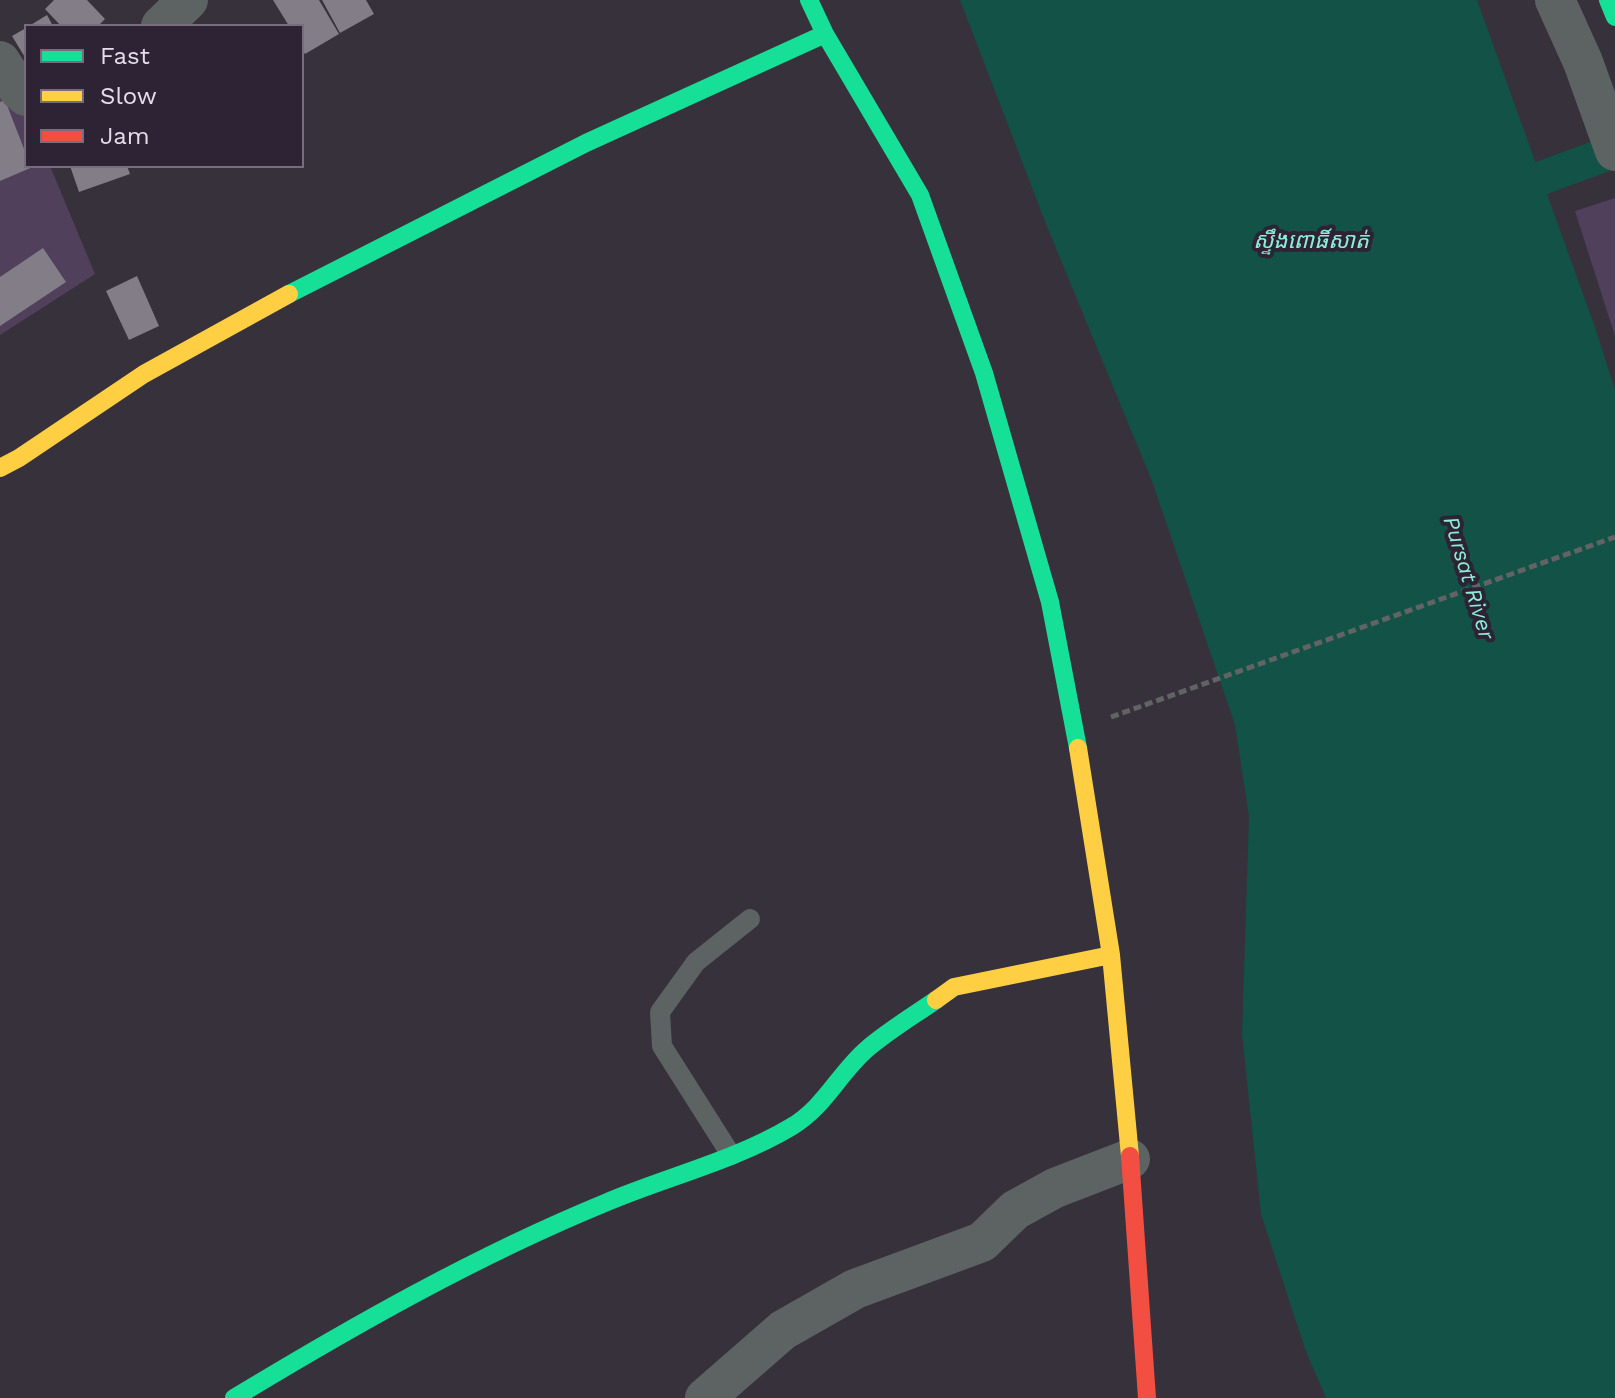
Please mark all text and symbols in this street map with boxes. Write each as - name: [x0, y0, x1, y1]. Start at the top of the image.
- legend: [24, 24, 304, 168]
- text: Fast: [100, 42, 150, 70]
- text: Slow: [100, 82, 157, 110]
- text: Jam: [100, 122, 150, 150]
- water label: ស្ទឹងពោធិ៍សាត់: [1253, 229, 1369, 255]
- water label: Pursat River: [1437, 513, 1499, 643]

